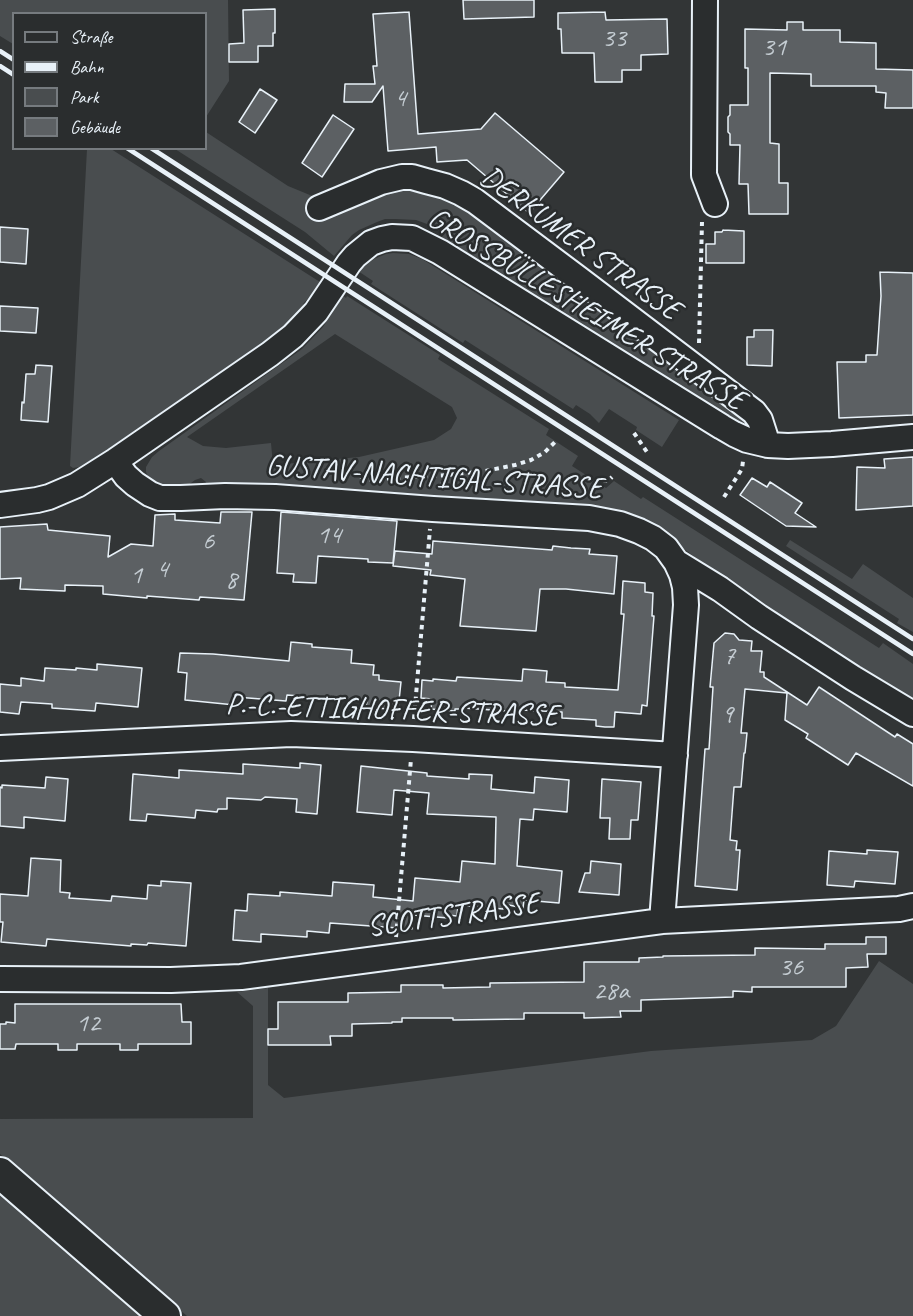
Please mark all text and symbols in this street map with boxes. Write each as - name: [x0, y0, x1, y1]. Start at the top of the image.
- legend: [12, 12, 207, 150]
- house number: 33: [602, 23, 626, 55]
- text: Straße: [70, 26, 112, 48]
- house number: 31: [762, 32, 786, 64]
- text: Bahn: [70, 56, 104, 78]
- house number: 4: [394, 83, 406, 115]
- text: Park: [70, 86, 99, 108]
- text: Gebäude: [70, 116, 120, 138]
- street label: DERKUMER STRASSE: [473, 159, 687, 329]
- street label: GROSSBÜLLESHEIMER STRASSE: [421, 201, 751, 419]
- street label: GUSTAV-NACHTIGAL-STRASSE: [264, 448, 604, 508]
- house number: 14: [317, 520, 341, 552]
- house number: 6: [202, 526, 214, 558]
- house number: 4: [156, 554, 168, 586]
- house number: 1: [130, 560, 142, 592]
- house number: 8: [225, 565, 237, 597]
- house number: 7: [723, 641, 735, 673]
- street label: P.-C.-ETTIGHOFFER-STRASSE: [225, 687, 559, 735]
- house number: 9: [721, 699, 733, 731]
- street label: SCOTTSTRASSE: [365, 886, 541, 946]
- house number: 36: [779, 952, 803, 984]
- house number: 28a: [593, 976, 629, 1008]
- house number: 12: [76, 1008, 100, 1040]

